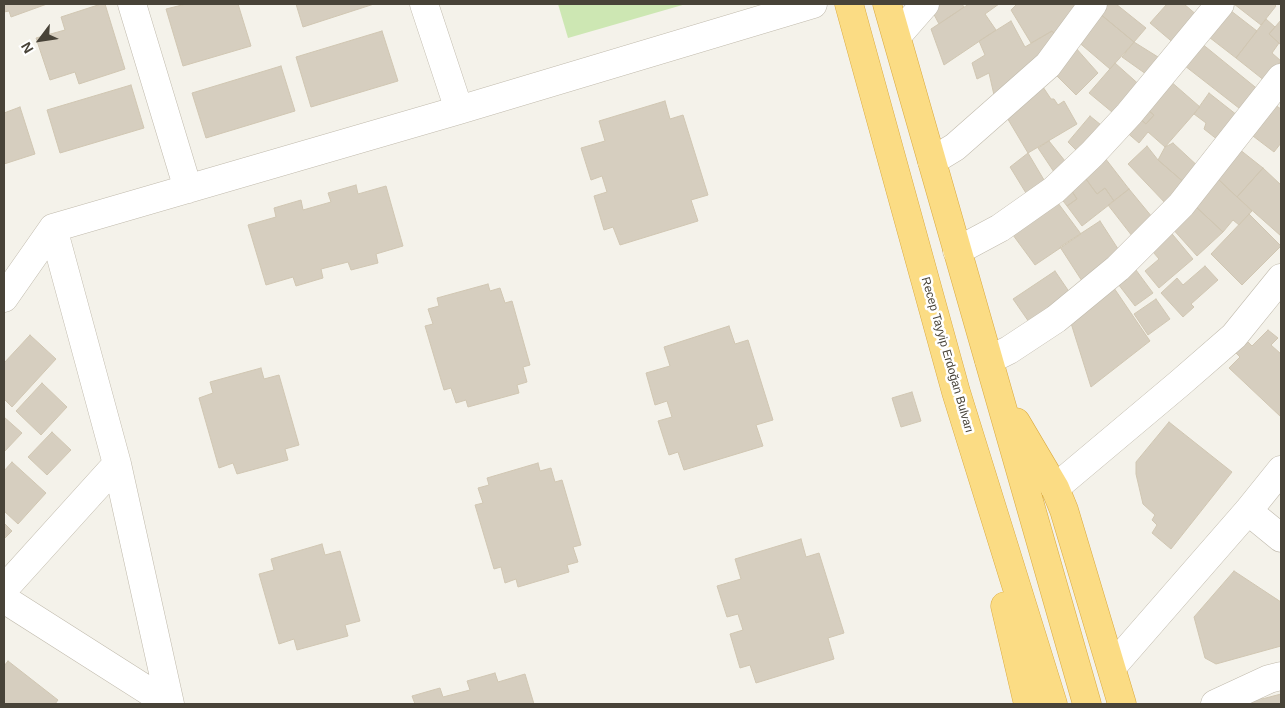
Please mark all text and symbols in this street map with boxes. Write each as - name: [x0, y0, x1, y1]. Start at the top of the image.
- north arrow: [15, 15, 65, 65]
- text: N: [18, 39, 37, 56]
- street label: Recep Tayyip Erdoğan Bulvarı: [918, 275, 976, 435]

